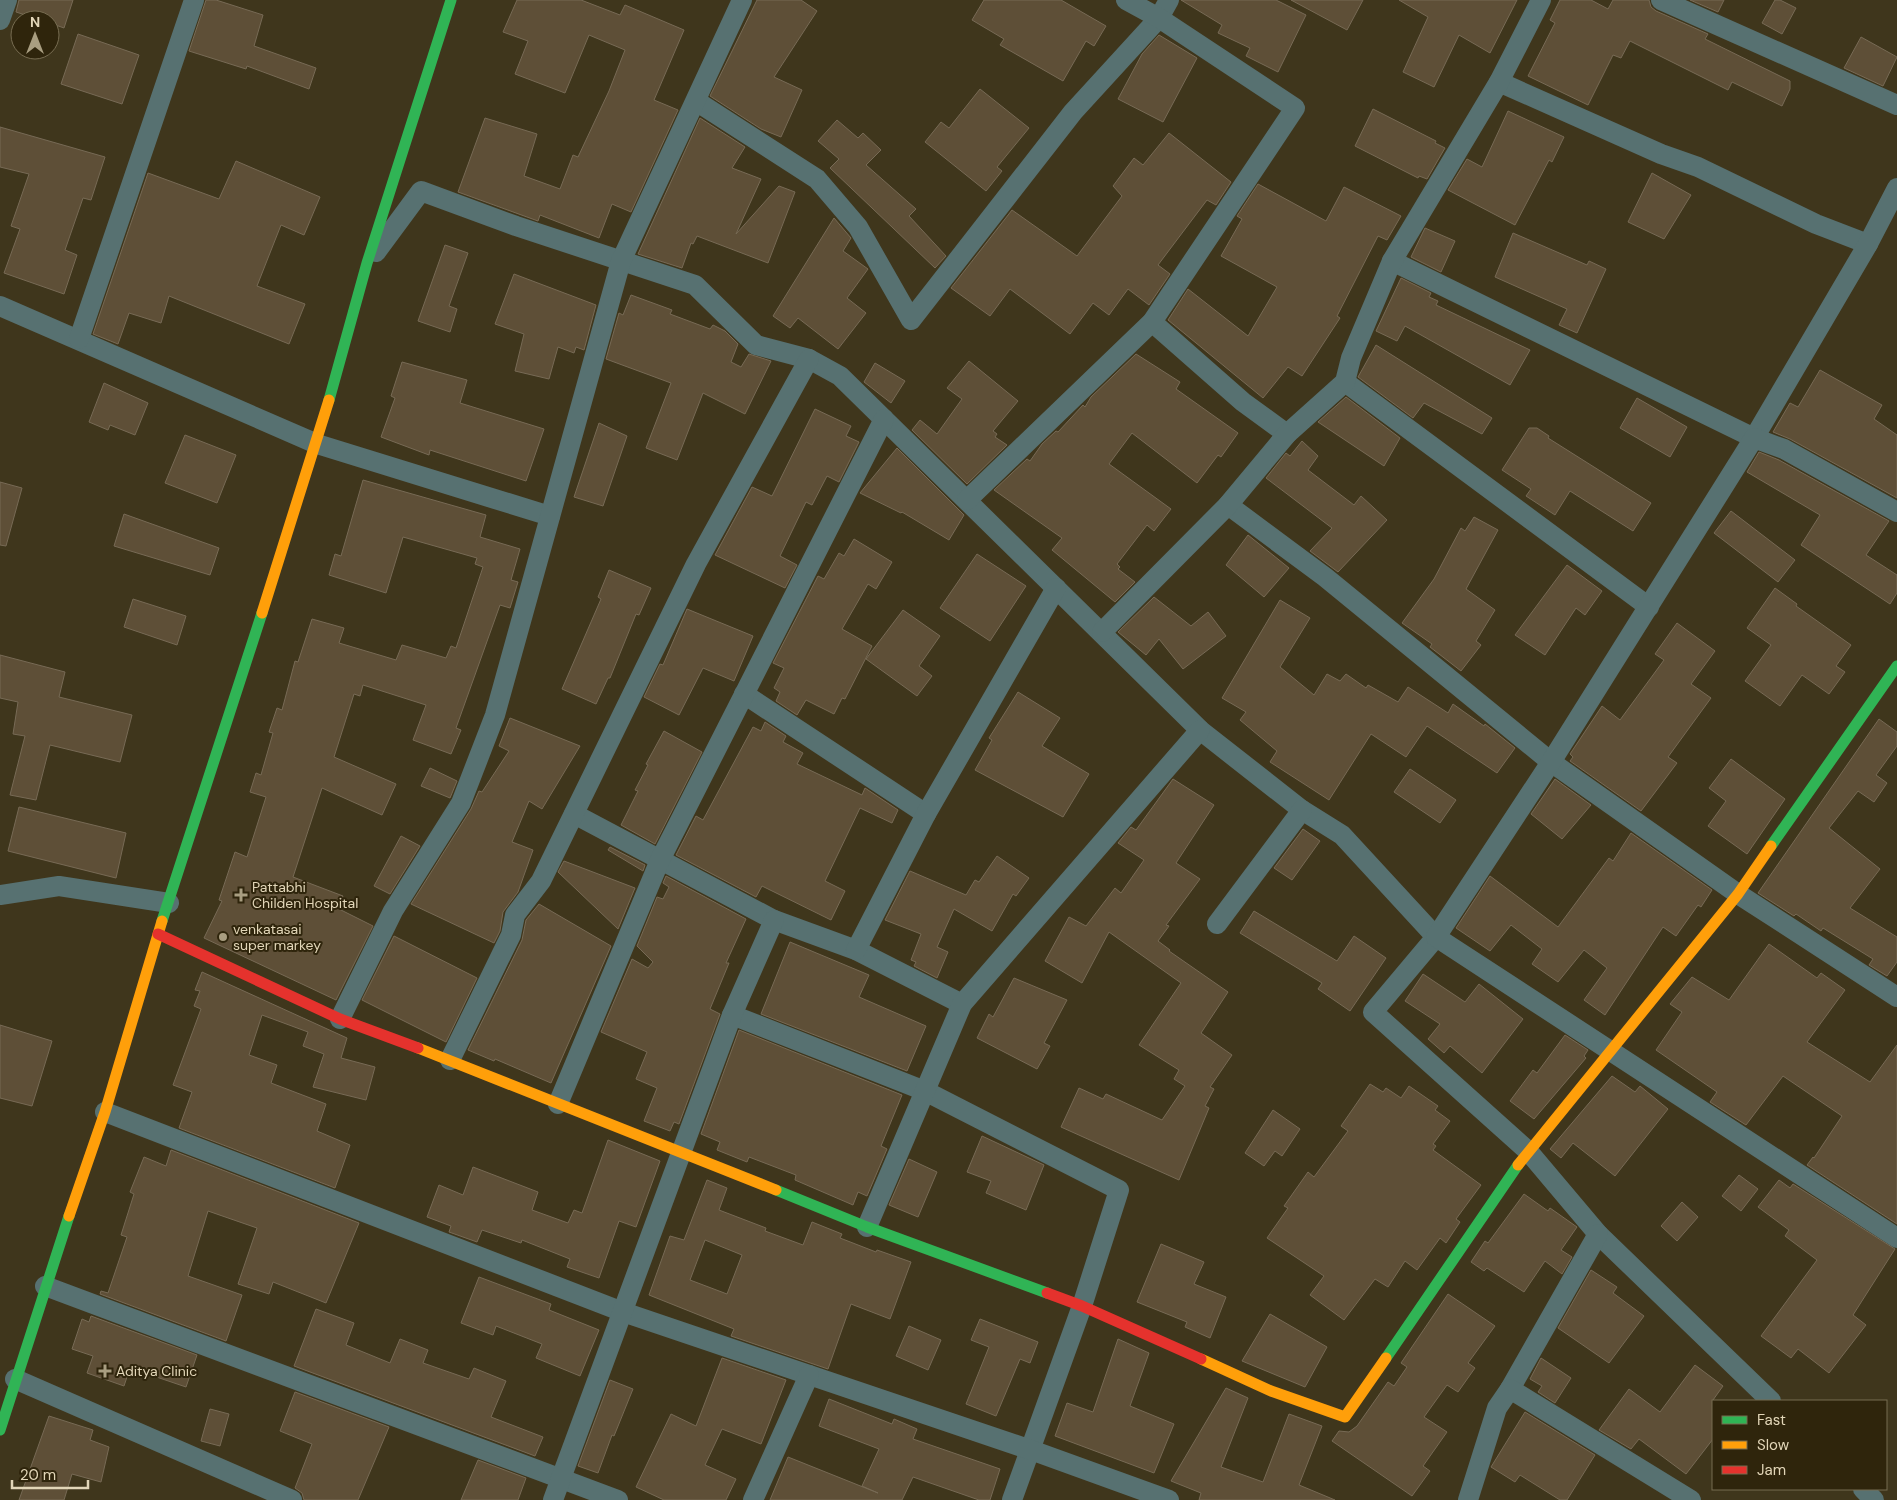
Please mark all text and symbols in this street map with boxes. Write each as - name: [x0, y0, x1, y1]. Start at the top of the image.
- north arrow: [10, 10, 60, 60]
- text: N: [30, 13, 40, 31]
- place label: Pattabhi Childen Hospital: [252, 878, 358, 912]
- marker: Pattabhi Childen Hospital: [234, 888, 248, 902]
- place label: venkatasai super markey: [233, 920, 321, 954]
- marker: venkatasai super markey: [217, 931, 229, 943]
- place label: Aditya Clinic: [116, 1362, 197, 1380]
- marker: Aditya Clinic: [98, 1364, 112, 1378]
- legend: [1712, 1400, 1887, 1490]
- text: Fast: [1757, 1410, 1786, 1430]
- text: Slow: [1757, 1435, 1790, 1455]
- scale bar: [12, 1458, 89, 1490]
- text: Jam: [1757, 1460, 1786, 1480]
- text: 20 m: [20, 1465, 56, 1485]

